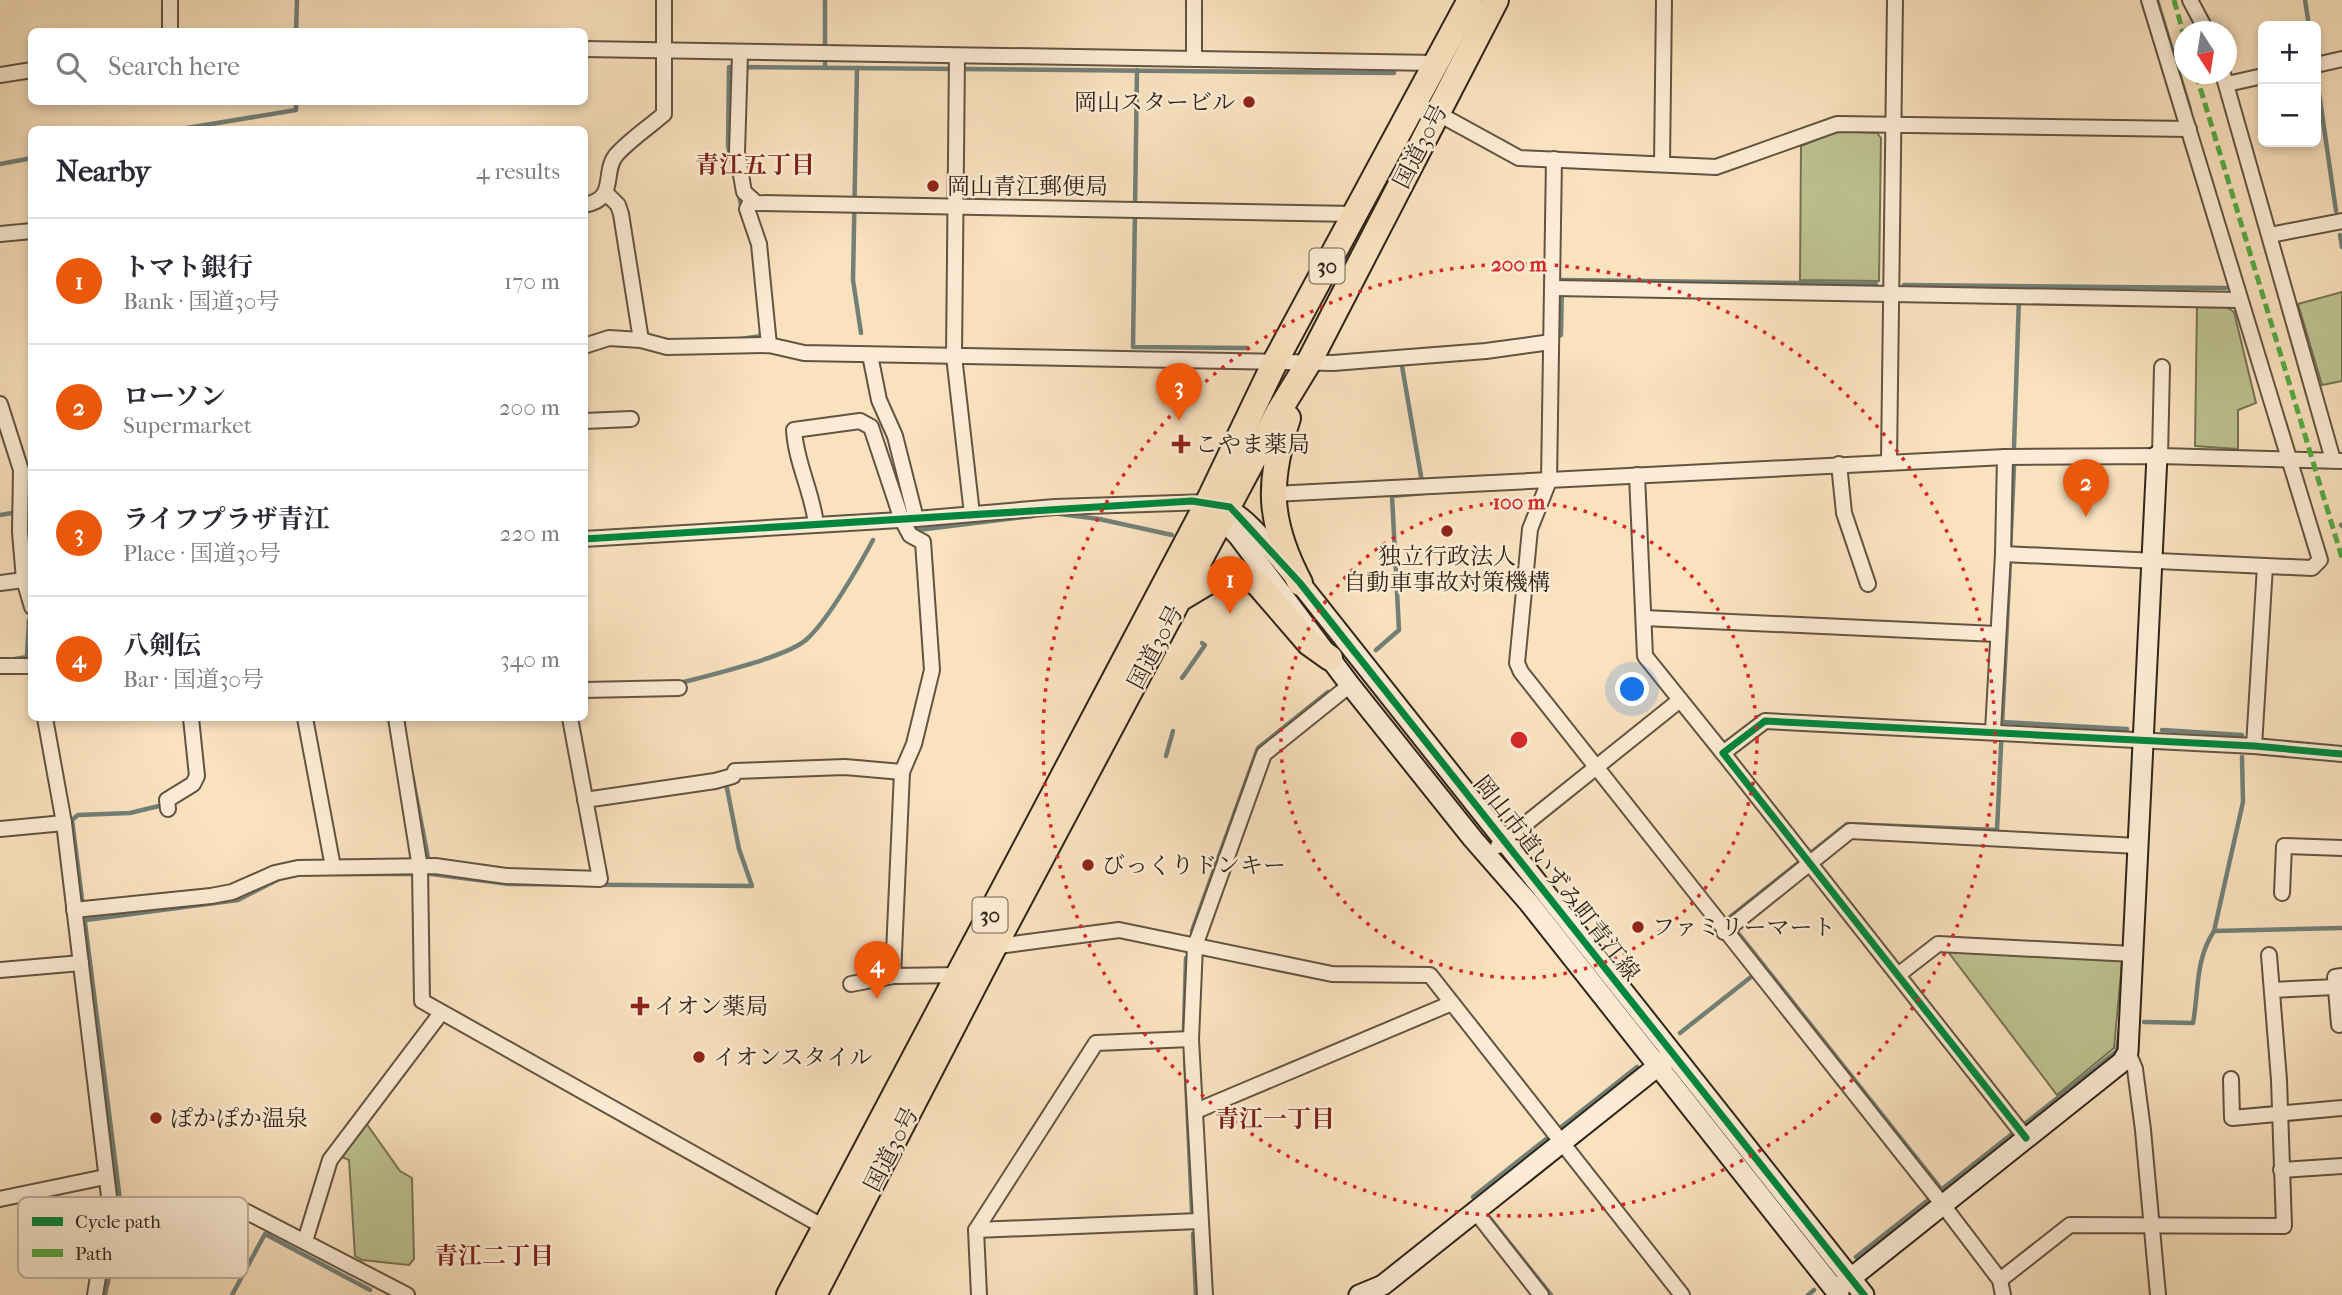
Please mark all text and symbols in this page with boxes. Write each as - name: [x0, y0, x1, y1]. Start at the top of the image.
- north arrow: [2174, 21, 2237, 84]
- map controls: [2258, 21, 2321, 147]
- button: +: [2258, 21, 2321, 84]
- search box: [28, 28, 588, 105]
- icon: search: [52, 48, 90, 86]
- text: Search here: [108, 51, 240, 82]
- button: −: [2258, 84, 2321, 147]
- place label: 岡山スタービル: [1074, 89, 1235, 116]
- marker: 岡山スタービル: [1241, 94, 1257, 110]
- street label: 国道30号: [1388, 100, 1453, 193]
- district label: 青江五丁目: [695, 151, 815, 179]
- text: Nearby: [56, 154, 151, 189]
- text: 4 results: [476, 158, 560, 185]
- place label: 岡山青江郵便局: [947, 173, 1108, 200]
- marker: 岡山青江郵便局: [925, 178, 941, 194]
- road number: 30: [1310, 248, 1344, 284]
- text: トマト銀行: [123, 252, 253, 283]
- text: 200 m: [1491, 252, 1548, 276]
- text: 1: [75, 268, 83, 295]
- text: 170 m: [504, 268, 560, 295]
- text: Bank · 国道30号: [123, 288, 279, 315]
- pin: 3: [1156, 363, 1202, 421]
- text: ローソン: [123, 381, 226, 412]
- text: 2: [73, 394, 85, 421]
- text: 200 m: [499, 394, 560, 421]
- text: Supermarket: [123, 412, 252, 439]
- place label: こやま薬局: [1195, 431, 1310, 458]
- marker: こやま薬局: [1173, 436, 1189, 452]
- pin: 2: [2063, 459, 2109, 517]
- text: 100 m: [1493, 490, 1546, 514]
- text: ライフプラザ青江: [123, 504, 329, 535]
- text: 3: [74, 520, 84, 547]
- text: 220 m: [500, 520, 560, 547]
- marker: 独立行政法人 自動車事故対策機構: [1439, 523, 1455, 539]
- text: Place · 国道30号: [123, 540, 281, 567]
- place label: 独立行政法人 自動車事故対策機構: [1344, 543, 1551, 596]
- pin: 1: [1207, 556, 1253, 614]
- street label: 国道30号: [1122, 601, 1189, 694]
- text: 八剣伝: [123, 630, 201, 661]
- text: 4: [72, 646, 86, 673]
- text: 340 m: [500, 646, 560, 673]
- text: Bar · 国道30号: [123, 666, 264, 693]
- your location: [1615, 672, 1649, 706]
- centre of rings: [1507, 728, 1531, 752]
- street label: 岡山市道いずみ町青江線: [1468, 770, 1645, 986]
- place label: びっくりドンキー: [1102, 852, 1286, 879]
- marker: びっくりドンキー: [1080, 857, 1096, 873]
- road number: 30: [972, 898, 1007, 932]
- place label: ファミリーマート: [1652, 914, 1836, 941]
- marker: ファミリーマート: [1630, 919, 1646, 935]
- pin: 4: [854, 941, 900, 999]
- place label: イオン薬局: [654, 993, 768, 1020]
- marker: イオン薬局: [632, 998, 648, 1014]
- place label: イオンスタイル: [713, 1044, 872, 1071]
- marker: イオンスタイル: [691, 1049, 707, 1065]
- street label: 国道30号: [859, 1103, 924, 1196]
- place label: ぽかぽか温泉: [170, 1105, 308, 1132]
- district label: 青江一丁目: [1215, 1105, 1335, 1133]
- marker: ぽかぽか温泉: [148, 1110, 164, 1126]
- legend: [18, 1197, 248, 1278]
- text: Cycle path: [75, 1211, 161, 1233]
- district label: 青江二丁目: [434, 1242, 554, 1270]
- text: Path: [75, 1243, 113, 1265]

